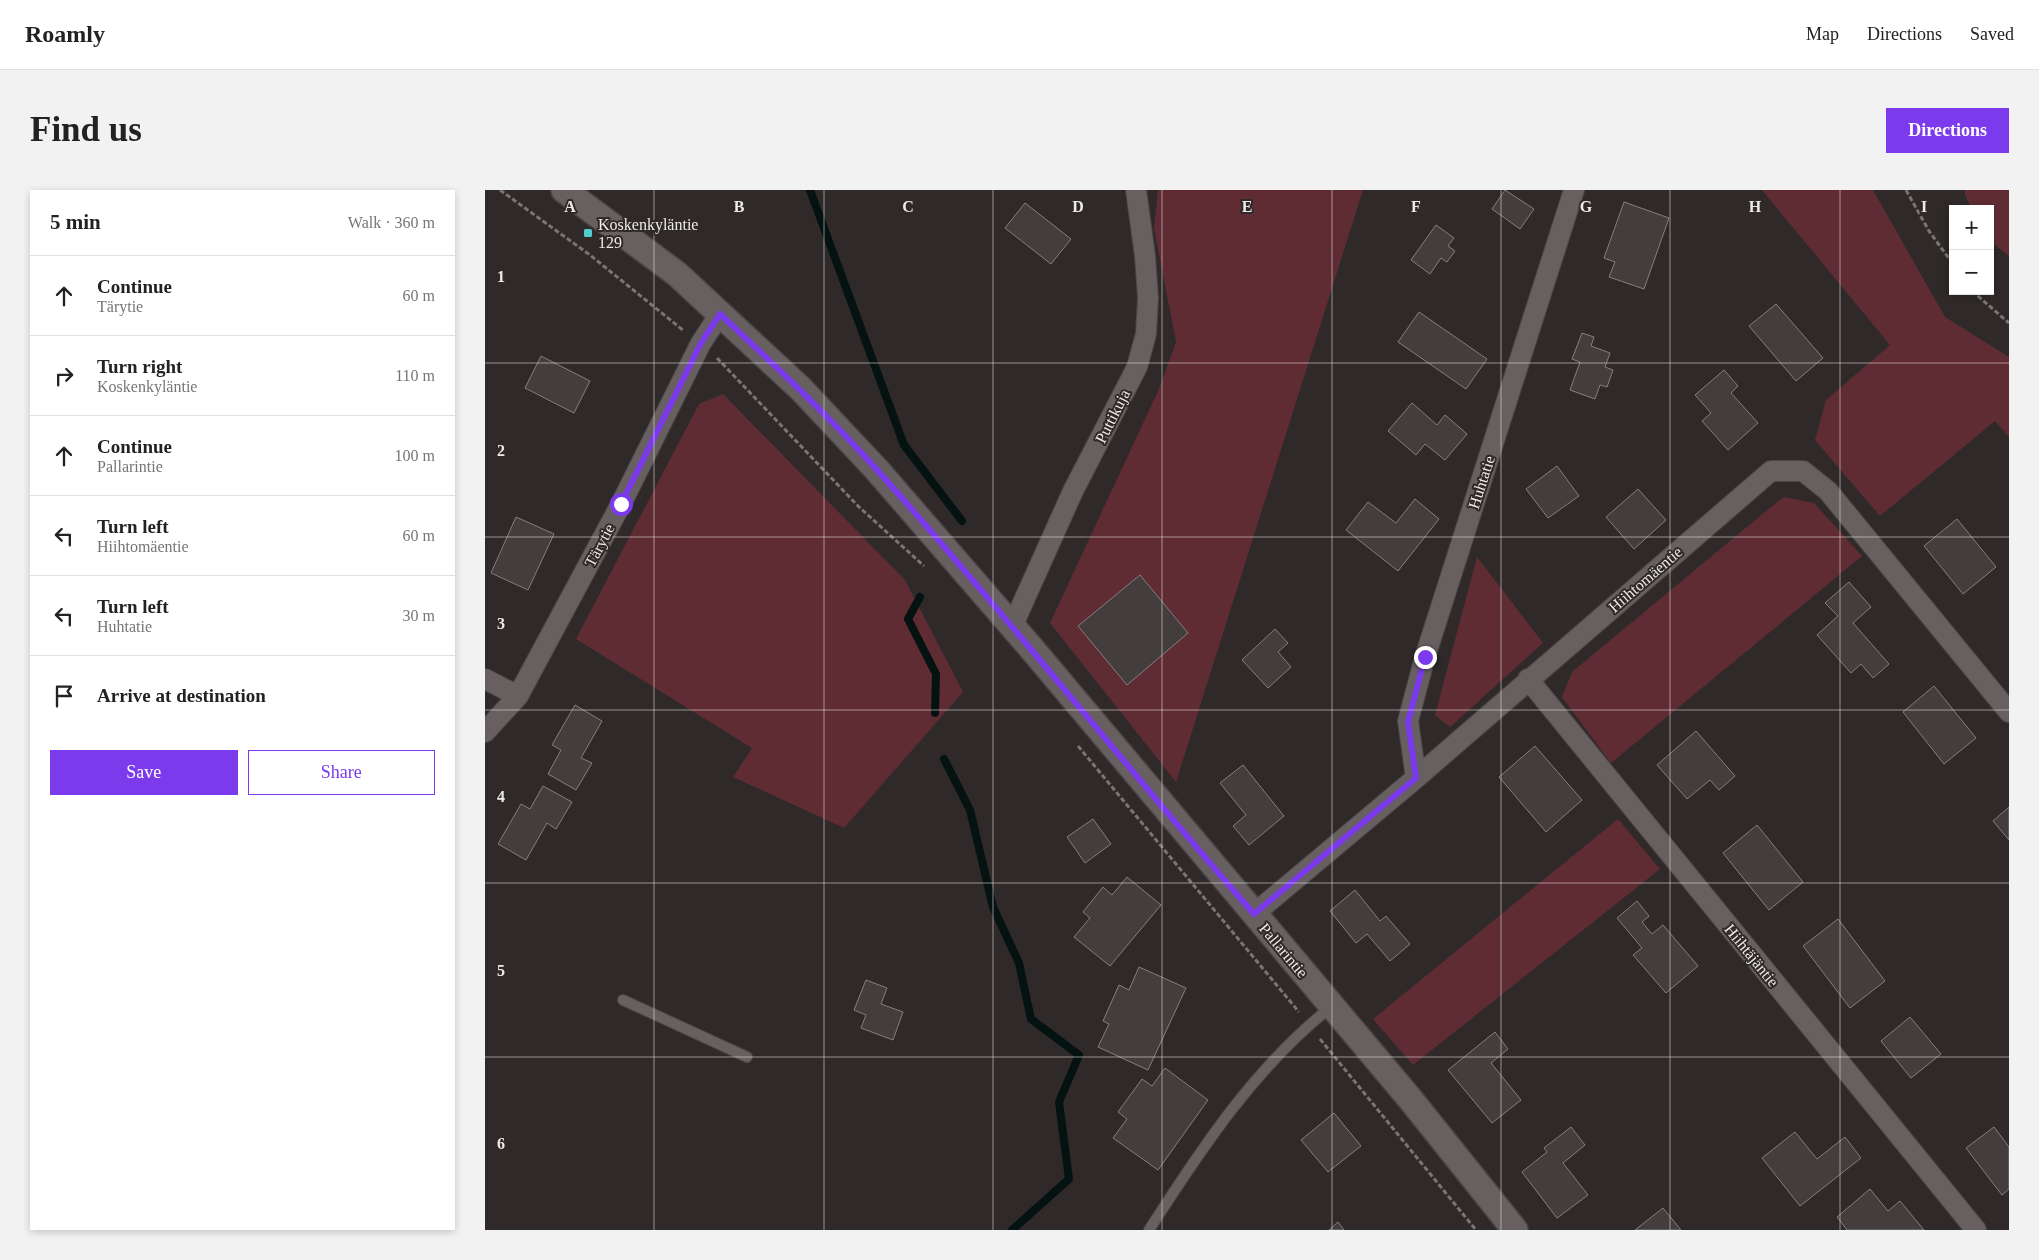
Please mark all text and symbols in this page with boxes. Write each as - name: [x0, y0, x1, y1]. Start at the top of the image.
- text: Roamly: [25, 21, 105, 47]
- text: Map: [1806, 24, 1839, 44]
- text: Directions: [1867, 24, 1942, 44]
- text: Saved: [1970, 24, 2014, 44]
- button: Directions: [1886, 108, 2009, 153]
- text: Find us: [30, 110, 142, 149]
- text: A: [564, 198, 576, 215]
- text: B: [734, 198, 745, 215]
- text: C: [902, 198, 914, 215]
- text: D: [1072, 198, 1084, 215]
- text: E: [1242, 198, 1252, 215]
- text: F: [1411, 198, 1421, 215]
- text: G: [1580, 198, 1593, 215]
- text: H: [1749, 198, 1762, 215]
- text: I: [1921, 198, 1927, 215]
- map controls: [1949, 205, 1994, 295]
- button: +: [1949, 205, 1994, 250]
- text: 5 min: [50, 210, 101, 234]
- text: Walk · 360 m: [348, 214, 435, 231]
- place label: Koskenkyläntie 129: [598, 216, 698, 251]
- marker: Koskenkyläntie 129: [582, 227, 594, 239]
- button: −: [1949, 250, 1994, 295]
- text: 1: [497, 268, 505, 285]
- text: Continue: [97, 276, 172, 297]
- icon: ahead: [50, 282, 78, 310]
- text: 60 m: [403, 287, 435, 304]
- text: Tärytie: [97, 298, 143, 315]
- text: Turn right: [97, 356, 182, 377]
- icon: right: [50, 362, 78, 390]
- text: 110 m: [395, 367, 435, 384]
- text: Koskenkyläntie: [97, 378, 197, 395]
- street label: Puttikuja: [1092, 387, 1134, 446]
- text: Continue: [97, 436, 172, 457]
- icon: ahead: [50, 442, 78, 470]
- text: 2: [497, 442, 505, 459]
- text: 100 m: [395, 447, 435, 464]
- street label: Huhtatie: [1465, 453, 1498, 511]
- text: Pallarintie: [97, 458, 163, 475]
- route start: [610, 493, 633, 516]
- text: Turn left: [97, 516, 169, 537]
- street label: Tärytie: [581, 521, 619, 570]
- icon: left: [50, 522, 78, 550]
- text: 60 m: [403, 527, 435, 544]
- text: Hiihtomäentie: [97, 538, 189, 555]
- street label: Hiihtomäentie: [1605, 543, 1685, 616]
- text: Turn left: [97, 596, 169, 617]
- icon: left: [50, 602, 78, 630]
- text: 30 m: [403, 607, 435, 624]
- text: 3: [497, 615, 505, 632]
- text: Huhtatie: [97, 618, 152, 635]
- route end: [1414, 646, 1437, 669]
- icon: arrive: [50, 682, 78, 710]
- text: Arrive at destination: [97, 685, 266, 706]
- button: Save: [50, 750, 238, 795]
- button: Share: [248, 750, 435, 795]
- text: 4: [497, 788, 505, 805]
- street label: Pallarintie: [1256, 920, 1311, 981]
- street label: Hiihtäjäntie: [1720, 921, 1782, 991]
- text: 5: [497, 962, 505, 979]
- text: 6: [497, 1135, 505, 1152]

